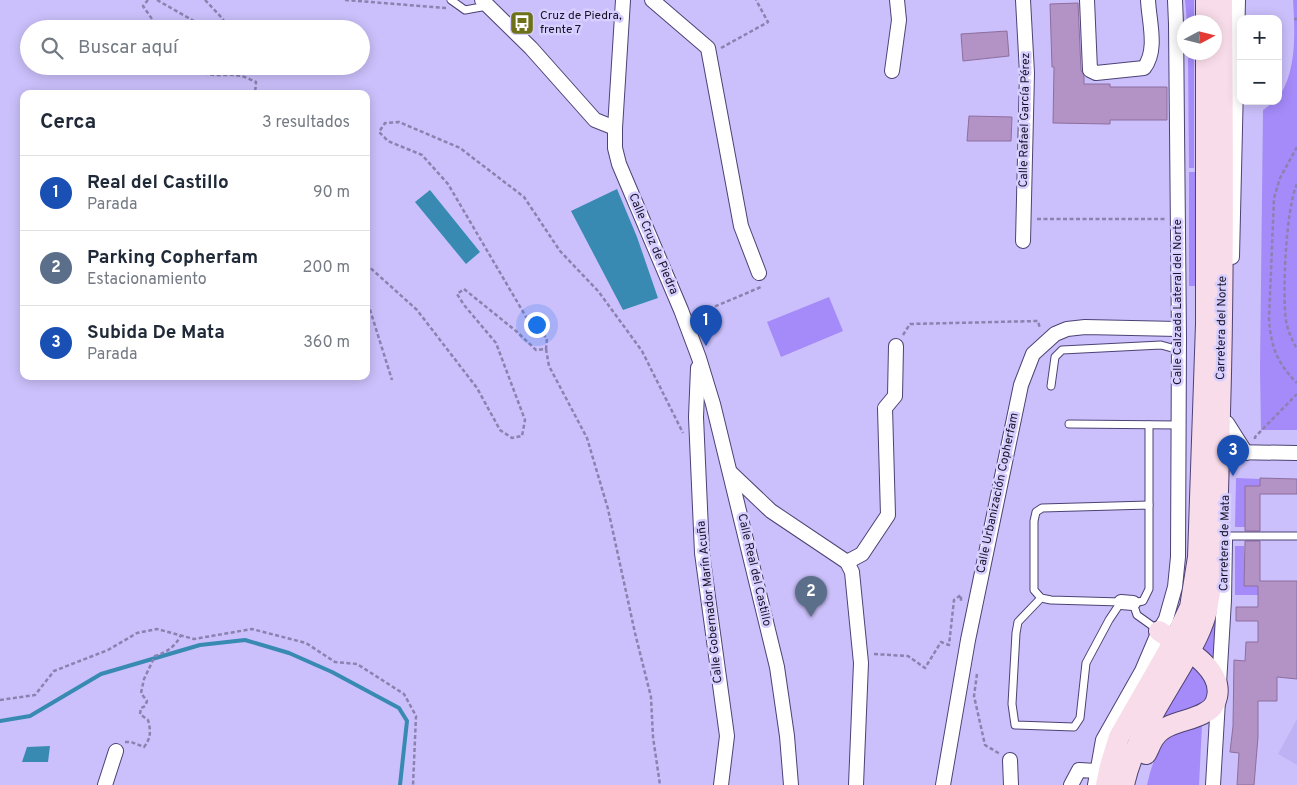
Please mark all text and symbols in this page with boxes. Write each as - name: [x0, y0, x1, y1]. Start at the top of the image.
- place label: Cruz de Piedra, frente 7: [540, 8, 622, 38]
- bus stop icon: Cruz de Piedra, frente 7: [509, 10, 535, 36]
- north arrow: [1177, 15, 1222, 60]
- map controls: [1237, 15, 1282, 105]
- button: +: [1237, 15, 1282, 60]
- search box: [20, 20, 370, 75]
- icon: search: [38, 34, 66, 62]
- text: Buscar aquí: [78, 36, 178, 60]
- street label: Calle Rafael García Pérez: [1016, 52, 1034, 188]
- button: −: [1237, 60, 1282, 105]
- text: Cerca: [40, 109, 96, 136]
- text: 3 resultados: [262, 113, 350, 133]
- text: Real del Castillo: [87, 171, 229, 195]
- text: 1: [53, 183, 59, 203]
- text: 90 m: [313, 183, 350, 203]
- street label: Calle Cruz de Piedra: [624, 191, 682, 297]
- text: Parada: [87, 195, 137, 215]
- street label: Calle Calzada Lateral del Norte: [1170, 219, 1186, 385]
- text: Parking Copherfam: [87, 246, 258, 270]
- text: 2: [51, 258, 61, 278]
- text: 200 m: [302, 258, 350, 278]
- text: Estacionamiento: [87, 270, 207, 290]
- street label: Carretera del Norte: [1213, 276, 1231, 380]
- pin: 1: [690, 305, 722, 346]
- your location: [524, 312, 550, 338]
- text: Subida De Mata: [87, 321, 225, 345]
- text: 3: [51, 333, 61, 353]
- text: 360 m: [303, 333, 350, 353]
- text: Parada: [87, 345, 137, 365]
- street label: Calle Urbanización Copherfam: [973, 411, 1023, 575]
- pin: 3: [1217, 435, 1249, 476]
- street label: Carretera de Mata: [1216, 495, 1234, 591]
- street label: Calle Real del Castillo: [733, 512, 775, 628]
- street label: Calle Gobernador Marín Acuña: [694, 520, 726, 684]
- pin: 2: [795, 576, 827, 617]

